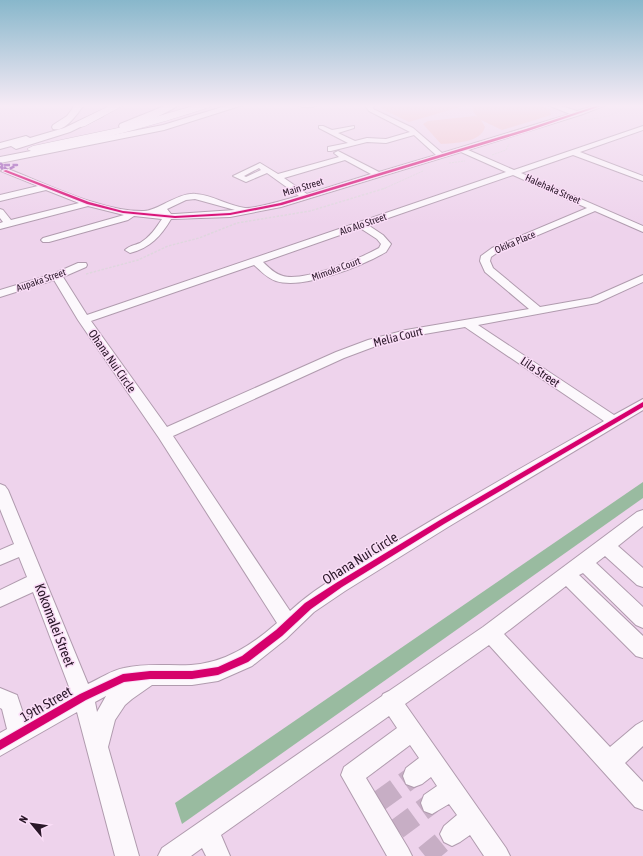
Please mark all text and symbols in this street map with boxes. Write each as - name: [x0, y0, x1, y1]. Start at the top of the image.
- street label: Halehaka Street: [524, 172, 582, 206]
- street label: Main Street: [281, 176, 325, 198]
- street label: Alo Alo Street: [338, 211, 388, 237]
- street label: Okika Place: [493, 228, 537, 255]
- street label: Mimoka Court: [310, 255, 362, 283]
- street label: Aupaka Street: [15, 266, 67, 294]
- street label: Melia Court: [372, 324, 425, 350]
- street label: Ohana Nui Circle: [85, 327, 139, 395]
- street label: Lila Street: [518, 354, 563, 390]
- street label: Ohana Nui Circle: [319, 529, 401, 587]
- street label: Kokomalei Street: [32, 581, 78, 669]
- street label: 19th Street: [17, 683, 75, 725]
- north arrow: [12, 804, 52, 844]
- text: N: [16, 813, 30, 825]

